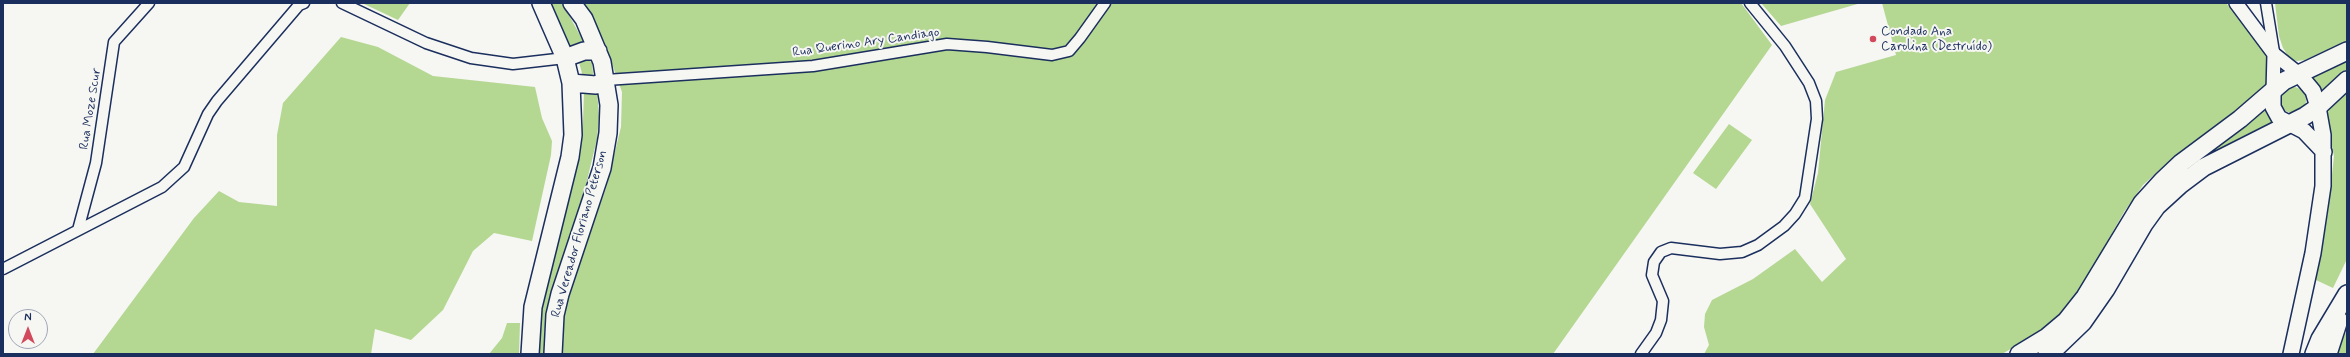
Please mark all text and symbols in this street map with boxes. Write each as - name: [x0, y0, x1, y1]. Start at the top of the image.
- place label: Condado Ana Carolina (Destruído): [1881, 24, 1992, 55]
- street label: Rua Querino Ary Candiago: [792, 25, 940, 61]
- marker: Condado Ana Carolina (Destruído): [1868, 34, 1878, 44]
- street label: Rua Moze Scur: [77, 67, 105, 151]
- street label: Rua Vereador Floriano Peterson: [549, 149, 611, 319]
- north arrow: [8, 309, 48, 349]
- text: N: [24, 311, 32, 325]

